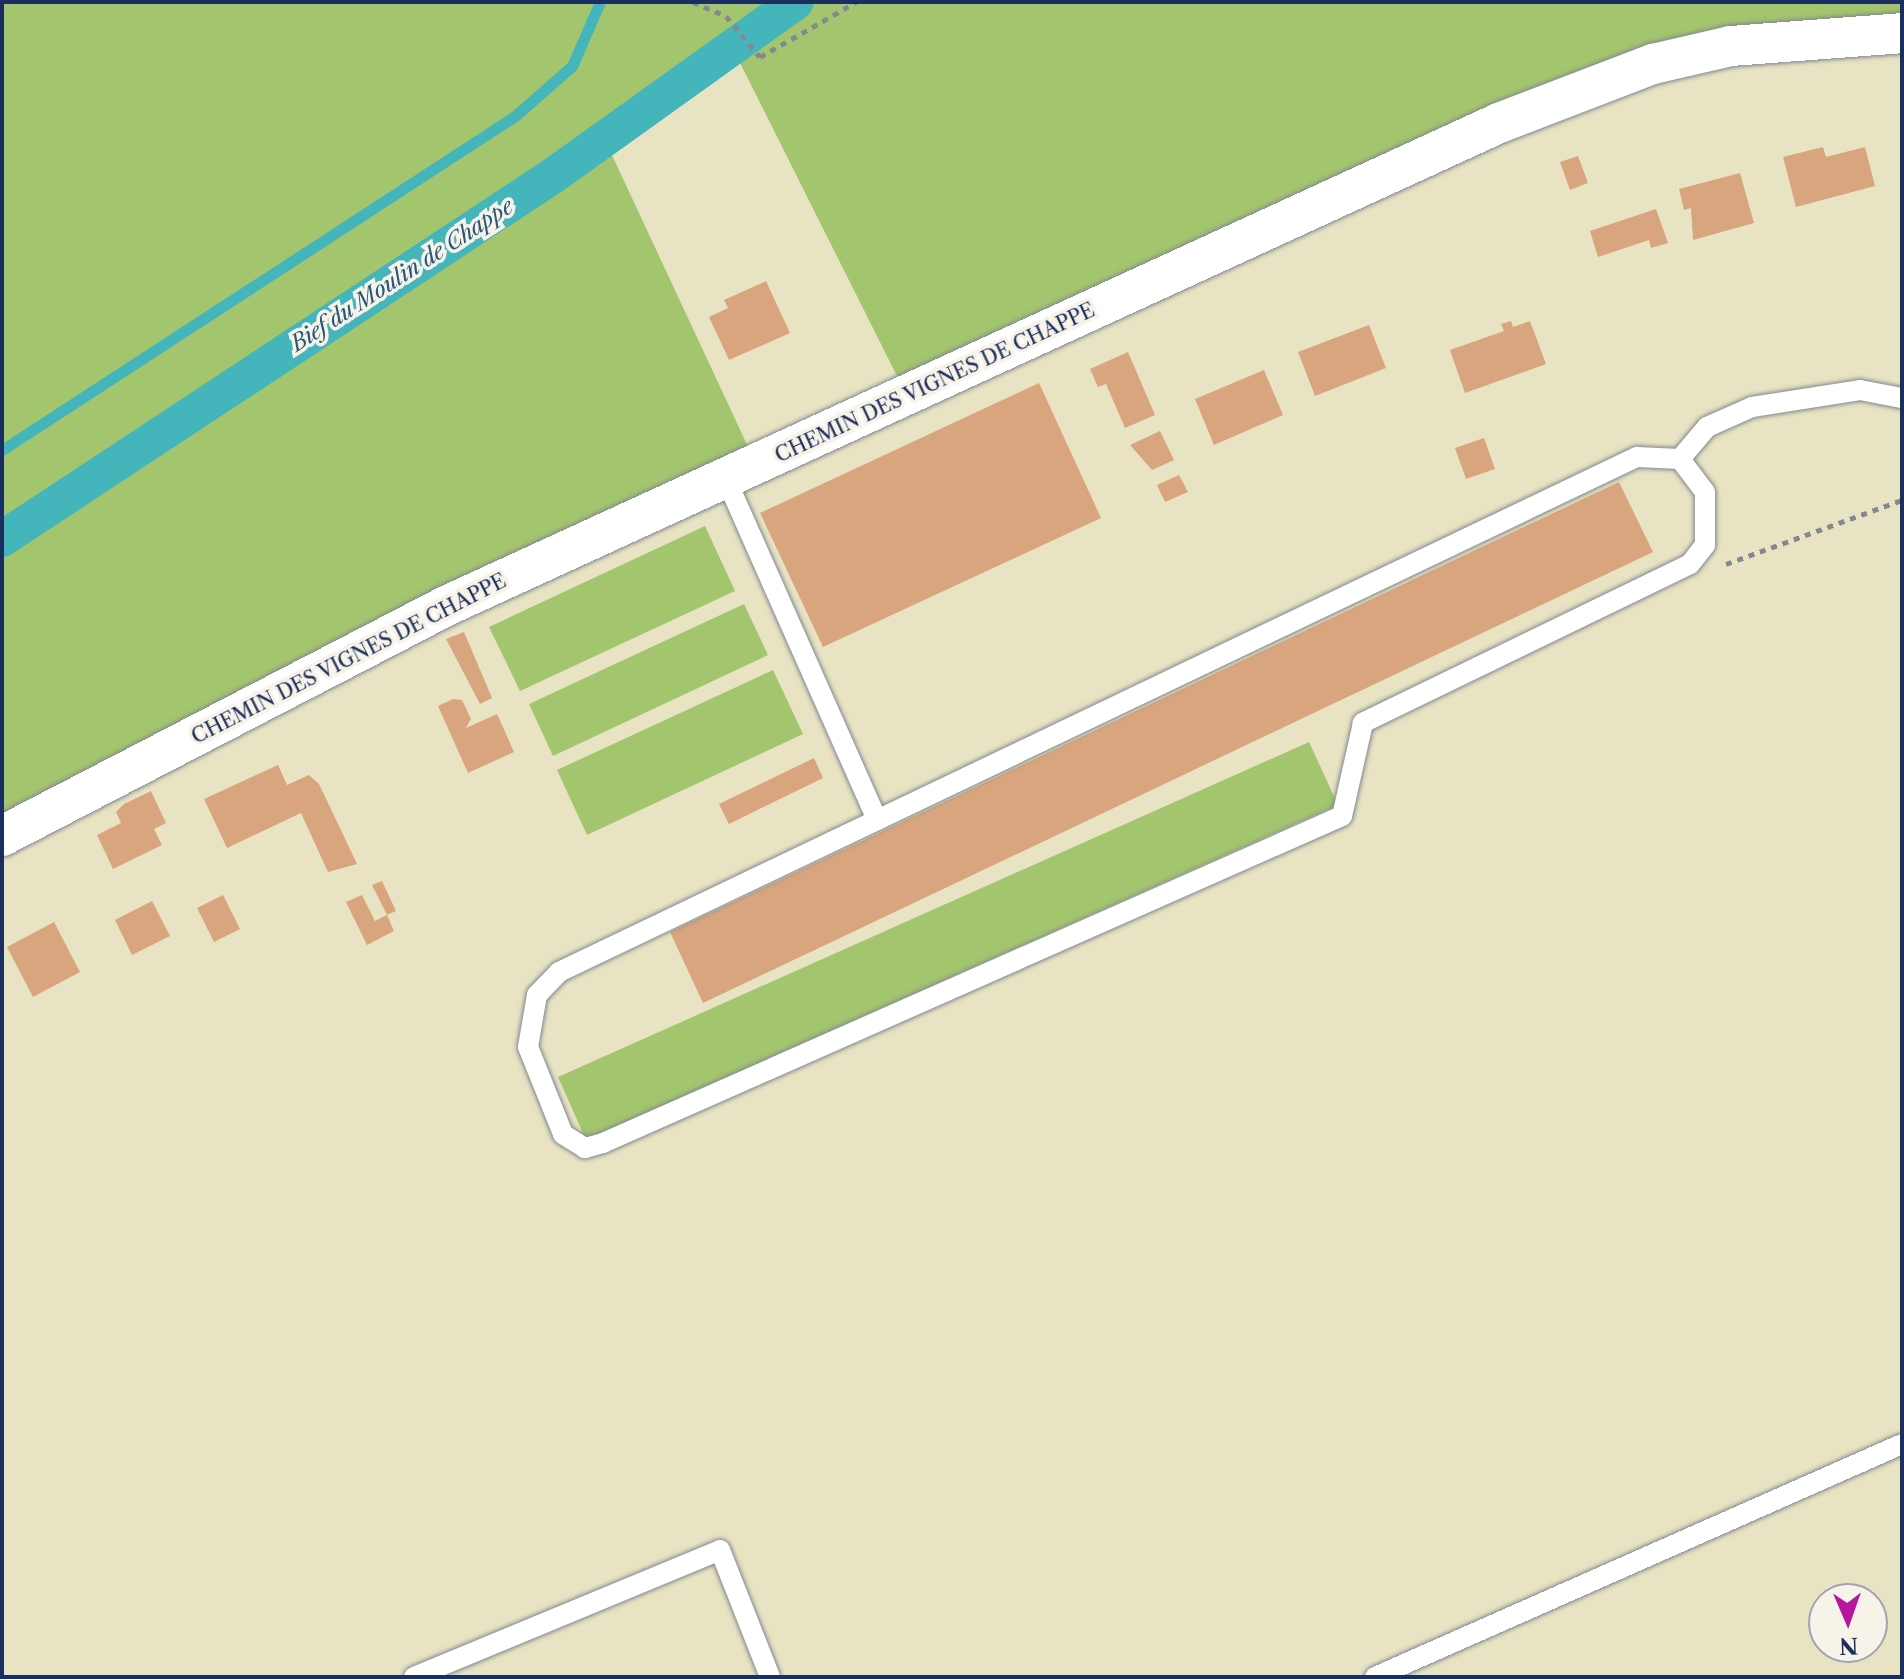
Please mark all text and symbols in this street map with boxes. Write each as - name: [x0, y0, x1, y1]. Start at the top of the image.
- water label: Bief du Moulin de Chappe: [286, 193, 518, 357]
- street label: CHEMIN DES VIGNES DE CHAPPE: [771, 298, 1099, 468]
- street label: CHEMIN DES VIGNES DE CHAPPE: [187, 569, 511, 749]
- north arrow: [1808, 1583, 1888, 1663]
- text: N: [1839, 1632, 1859, 1659]

